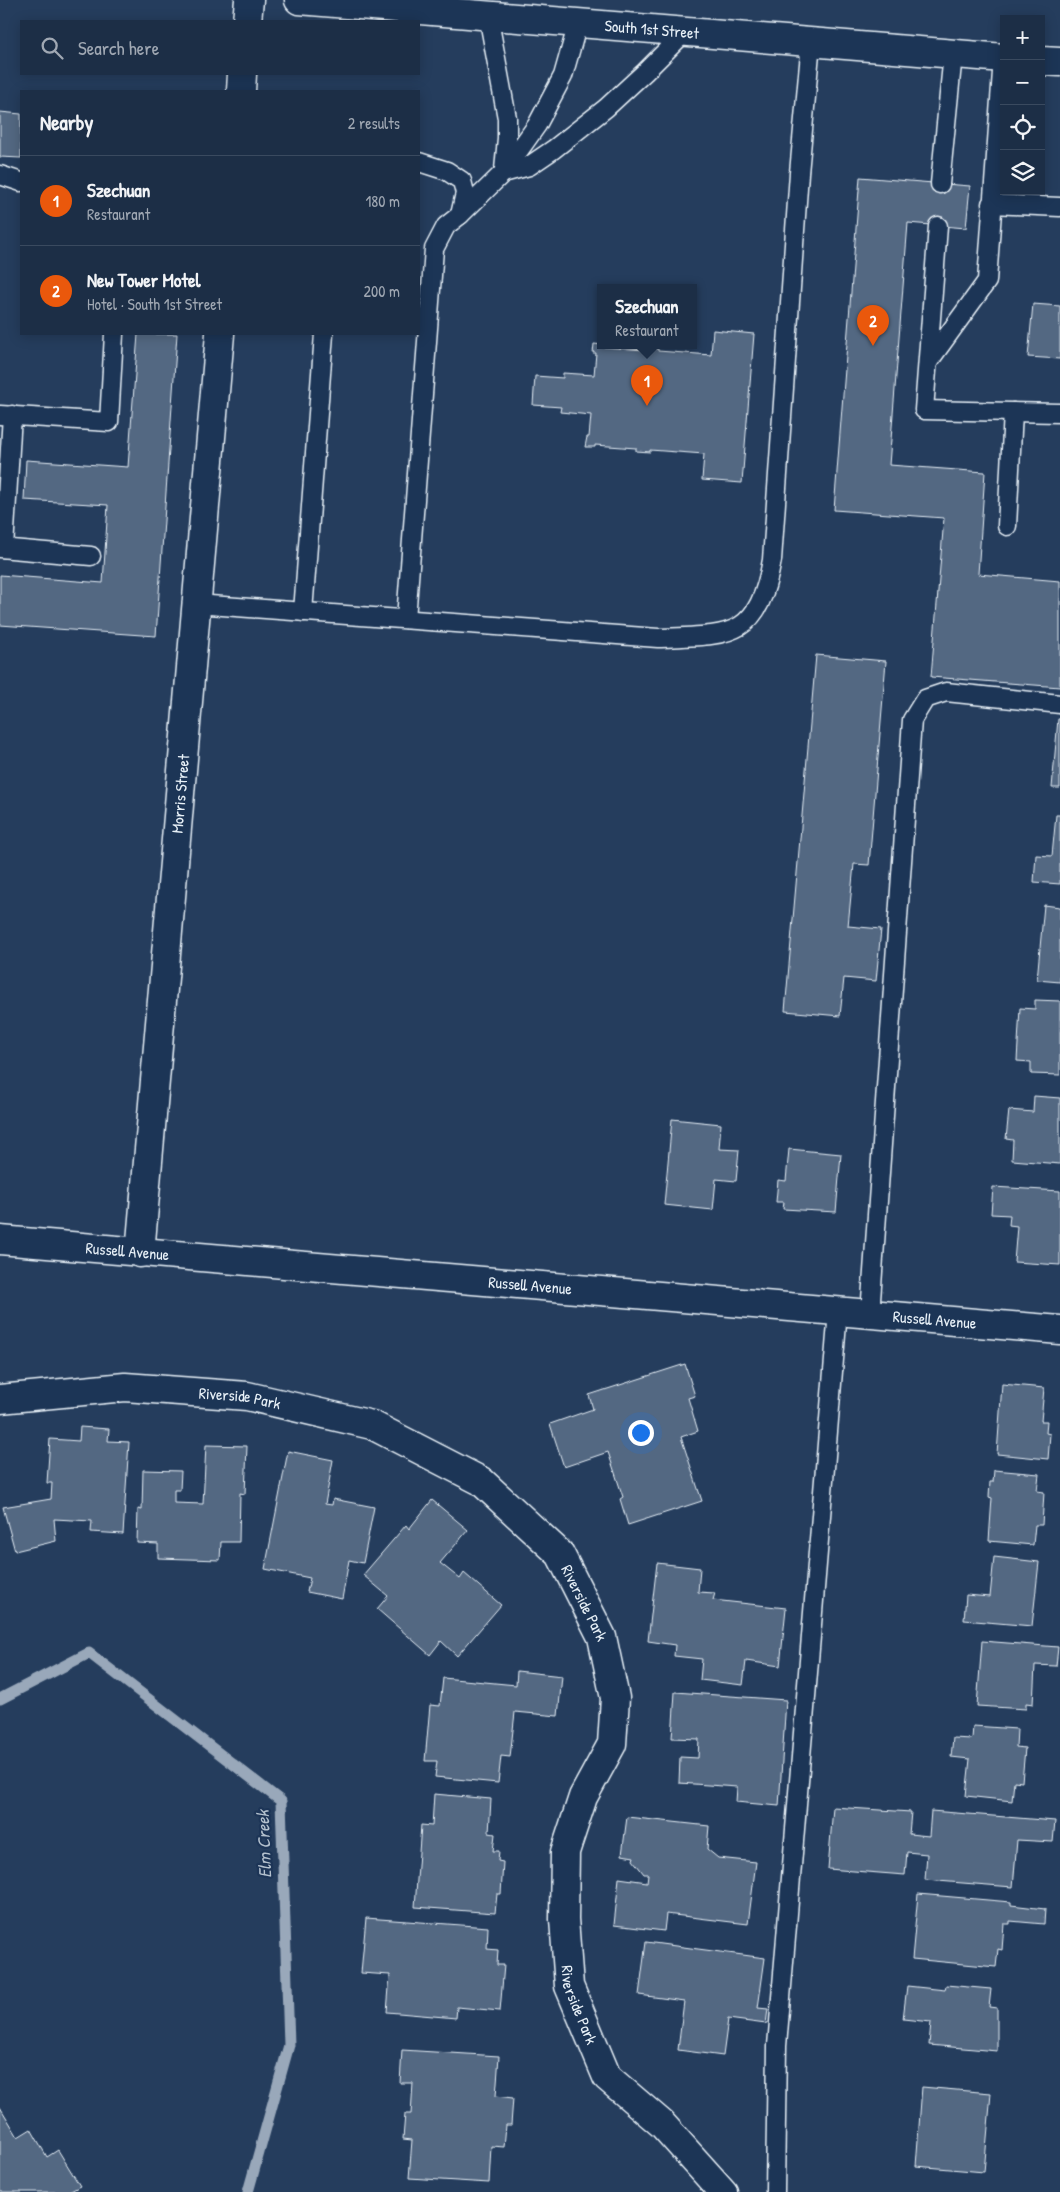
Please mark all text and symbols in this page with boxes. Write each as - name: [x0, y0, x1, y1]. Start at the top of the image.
- street label: South 1st Street: [604, 14, 700, 44]
- map controls: [1000, 15, 1045, 195]
- button: +: [1000, 15, 1045, 60]
- search box: [20, 20, 420, 75]
- icon: search: [38, 34, 66, 62]
- text: Search here: [78, 35, 159, 61]
- button: −: [1000, 60, 1045, 105]
- button: locate: [1000, 105, 1045, 150]
- text: Nearby: [40, 108, 93, 137]
- text: 2 results: [348, 112, 400, 134]
- button: layers: [1000, 150, 1045, 195]
- text: Szechuan: [87, 177, 150, 203]
- text: 1: [53, 190, 59, 212]
- text: 180 m: [366, 190, 400, 212]
- text: Restaurant: [87, 203, 150, 225]
- text: New Tower Motel: [87, 267, 201, 293]
- text: 2: [52, 280, 60, 302]
- text: 200 m: [364, 280, 400, 302]
- popup: [597, 284, 697, 349]
- text: Hotel · South 1st Street: [87, 293, 222, 315]
- text: Szechuan: [615, 293, 679, 319]
- pin: 2: [857, 305, 889, 346]
- text: Restaurant: [615, 319, 678, 341]
- pin: 1: [631, 365, 663, 406]
- street label: Morris Street: [166, 753, 194, 834]
- street label: Russell Avenue: [85, 1236, 171, 1265]
- street label: Russell Avenue: [488, 1271, 573, 1300]
- street label: Russell Avenue: [892, 1305, 978, 1334]
- street label: Riverside Park: [198, 1381, 283, 1415]
- your location: [628, 1420, 654, 1446]
- street label: Riverside Park: [556, 1561, 613, 1645]
- water label: Elm Creek: [250, 1808, 277, 1878]
- street label: Riverside Park: [556, 1965, 603, 2048]

